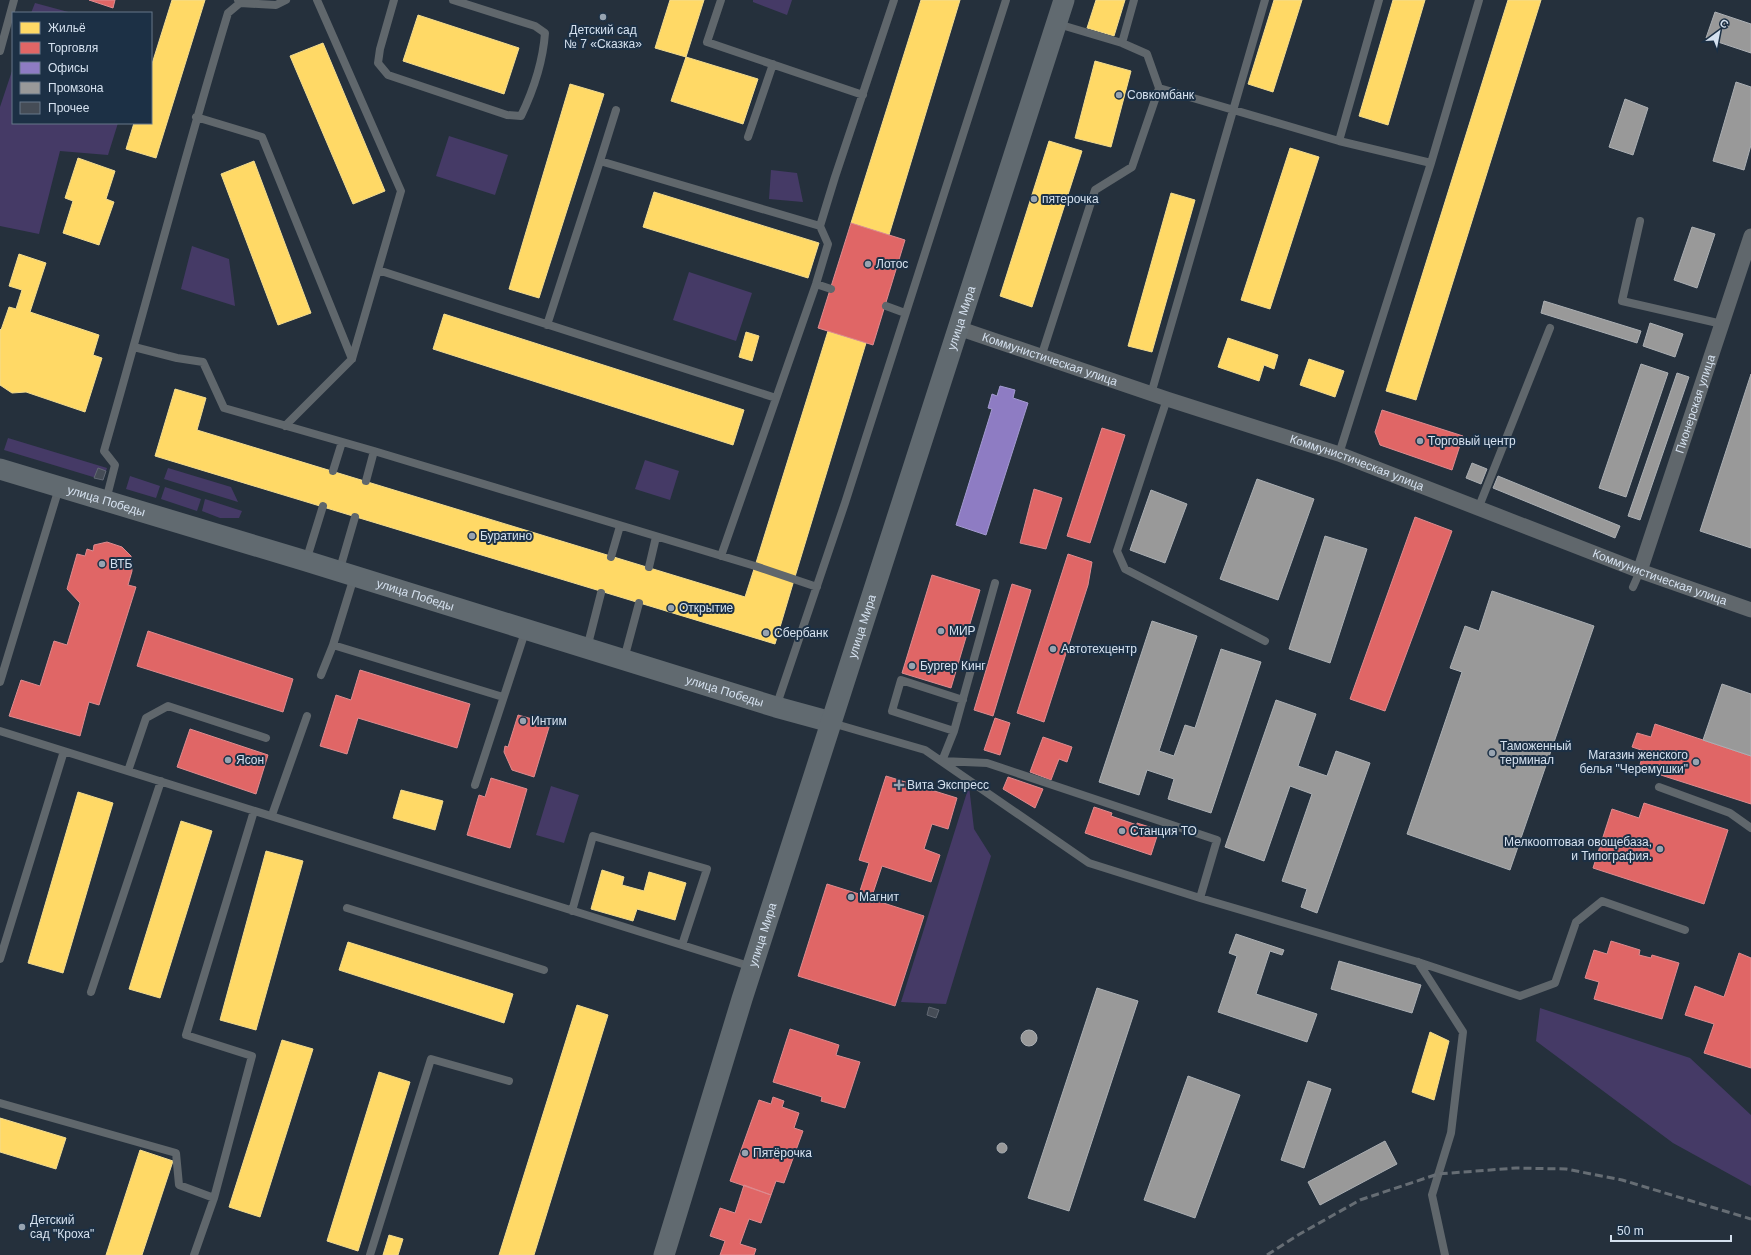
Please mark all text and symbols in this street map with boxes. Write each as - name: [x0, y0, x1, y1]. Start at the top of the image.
- legend: [12, 12, 152, 124]
- marker: Детский сад № 7 «Сказка»: [598, 12, 608, 22]
- north arrow: [1699, 12, 1739, 52]
- text: С: [1718, 16, 1731, 31]
- text: Жильё: [48, 21, 86, 35]
- place label: Детский сад № 7 «Сказка»: [564, 23, 642, 51]
- text: Торговля: [48, 41, 98, 55]
- text: Офисы: [48, 61, 89, 75]
- text: Промзона: [48, 81, 104, 95]
- place label: Совкомбанк: [1127, 88, 1195, 102]
- marker: Совкомбанк: [1114, 90, 1124, 100]
- text: Прочее: [48, 101, 90, 115]
- place label: пятерочка: [1042, 192, 1099, 206]
- marker: пятерочка: [1029, 194, 1039, 204]
- place label: Лотос: [876, 257, 908, 271]
- marker: Лотос: [863, 259, 873, 269]
- street label: улица Мира: [945, 284, 978, 352]
- street label: Коммунистическая улица: [980, 330, 1120, 389]
- street label: Пионерская улица: [1672, 352, 1718, 455]
- street label: Коммунистическая улица: [1288, 432, 1426, 493]
- place label: Торговый центр: [1428, 434, 1516, 448]
- marker: Торговый центр: [1415, 436, 1425, 446]
- street label: улица Победы: [66, 483, 147, 519]
- place label: Буратино: [480, 529, 532, 543]
- marker: Буратино: [467, 531, 477, 541]
- street label: Коммунистическая улица: [1591, 546, 1729, 608]
- place label: ВТБ: [110, 557, 133, 571]
- marker: ВТБ: [97, 559, 107, 569]
- street label: улица Победы: [375, 576, 456, 614]
- street label: улица Мира: [845, 592, 879, 660]
- place label: Открытие: [679, 601, 734, 615]
- marker: Открытие: [666, 603, 676, 613]
- place label: МИР: [949, 624, 976, 638]
- place label: Сбербанк: [774, 626, 829, 640]
- marker: МИР: [936, 626, 946, 636]
- marker: Сбербанк: [761, 628, 771, 638]
- place label: Автотехцентр: [1061, 642, 1137, 656]
- marker: Автотехцентр: [1048, 644, 1058, 654]
- place label: Бургер Кинг: [920, 659, 986, 673]
- marker: Бургер Кинг: [907, 661, 917, 671]
- street label: улица Победы: [684, 672, 765, 710]
- place label: Интим: [531, 714, 567, 728]
- marker: Интим: [518, 716, 528, 726]
- place label: Таможенный терминал: [1500, 739, 1572, 767]
- marker: Таможенный терминал: [1487, 748, 1497, 758]
- place label: Магазин женского белья "Черемушки": [1579, 748, 1688, 776]
- place label: Ясон: [236, 753, 264, 767]
- marker: Ясон: [223, 755, 233, 765]
- marker: Магазин женского белья "Черемушки": [1691, 757, 1701, 767]
- place label: Вита Экспресс: [907, 778, 989, 792]
- marker: Вита Экспресс: [894, 780, 904, 790]
- place label: Станция ТО: [1130, 824, 1197, 838]
- marker: Станция ТО: [1117, 826, 1127, 836]
- place label: Мелкооптовая овощебаза, и Типография.: [1504, 835, 1652, 863]
- marker: Мелкооптовая овощебаза, и Типография.: [1655, 844, 1665, 854]
- place label: Магнит: [859, 890, 900, 904]
- marker: Магнит: [846, 892, 856, 902]
- street label: улица Мира: [746, 901, 780, 969]
- place label: Пятёрочка: [753, 1146, 812, 1160]
- marker: Пятёрочка: [740, 1148, 750, 1158]
- place label: Детский сад "Кроха": [30, 1213, 94, 1241]
- scale bar: [1611, 1217, 1731, 1243]
- marker: Детский сад "Кроха": [17, 1222, 27, 1232]
- text: 50 m: [1617, 1224, 1644, 1238]

